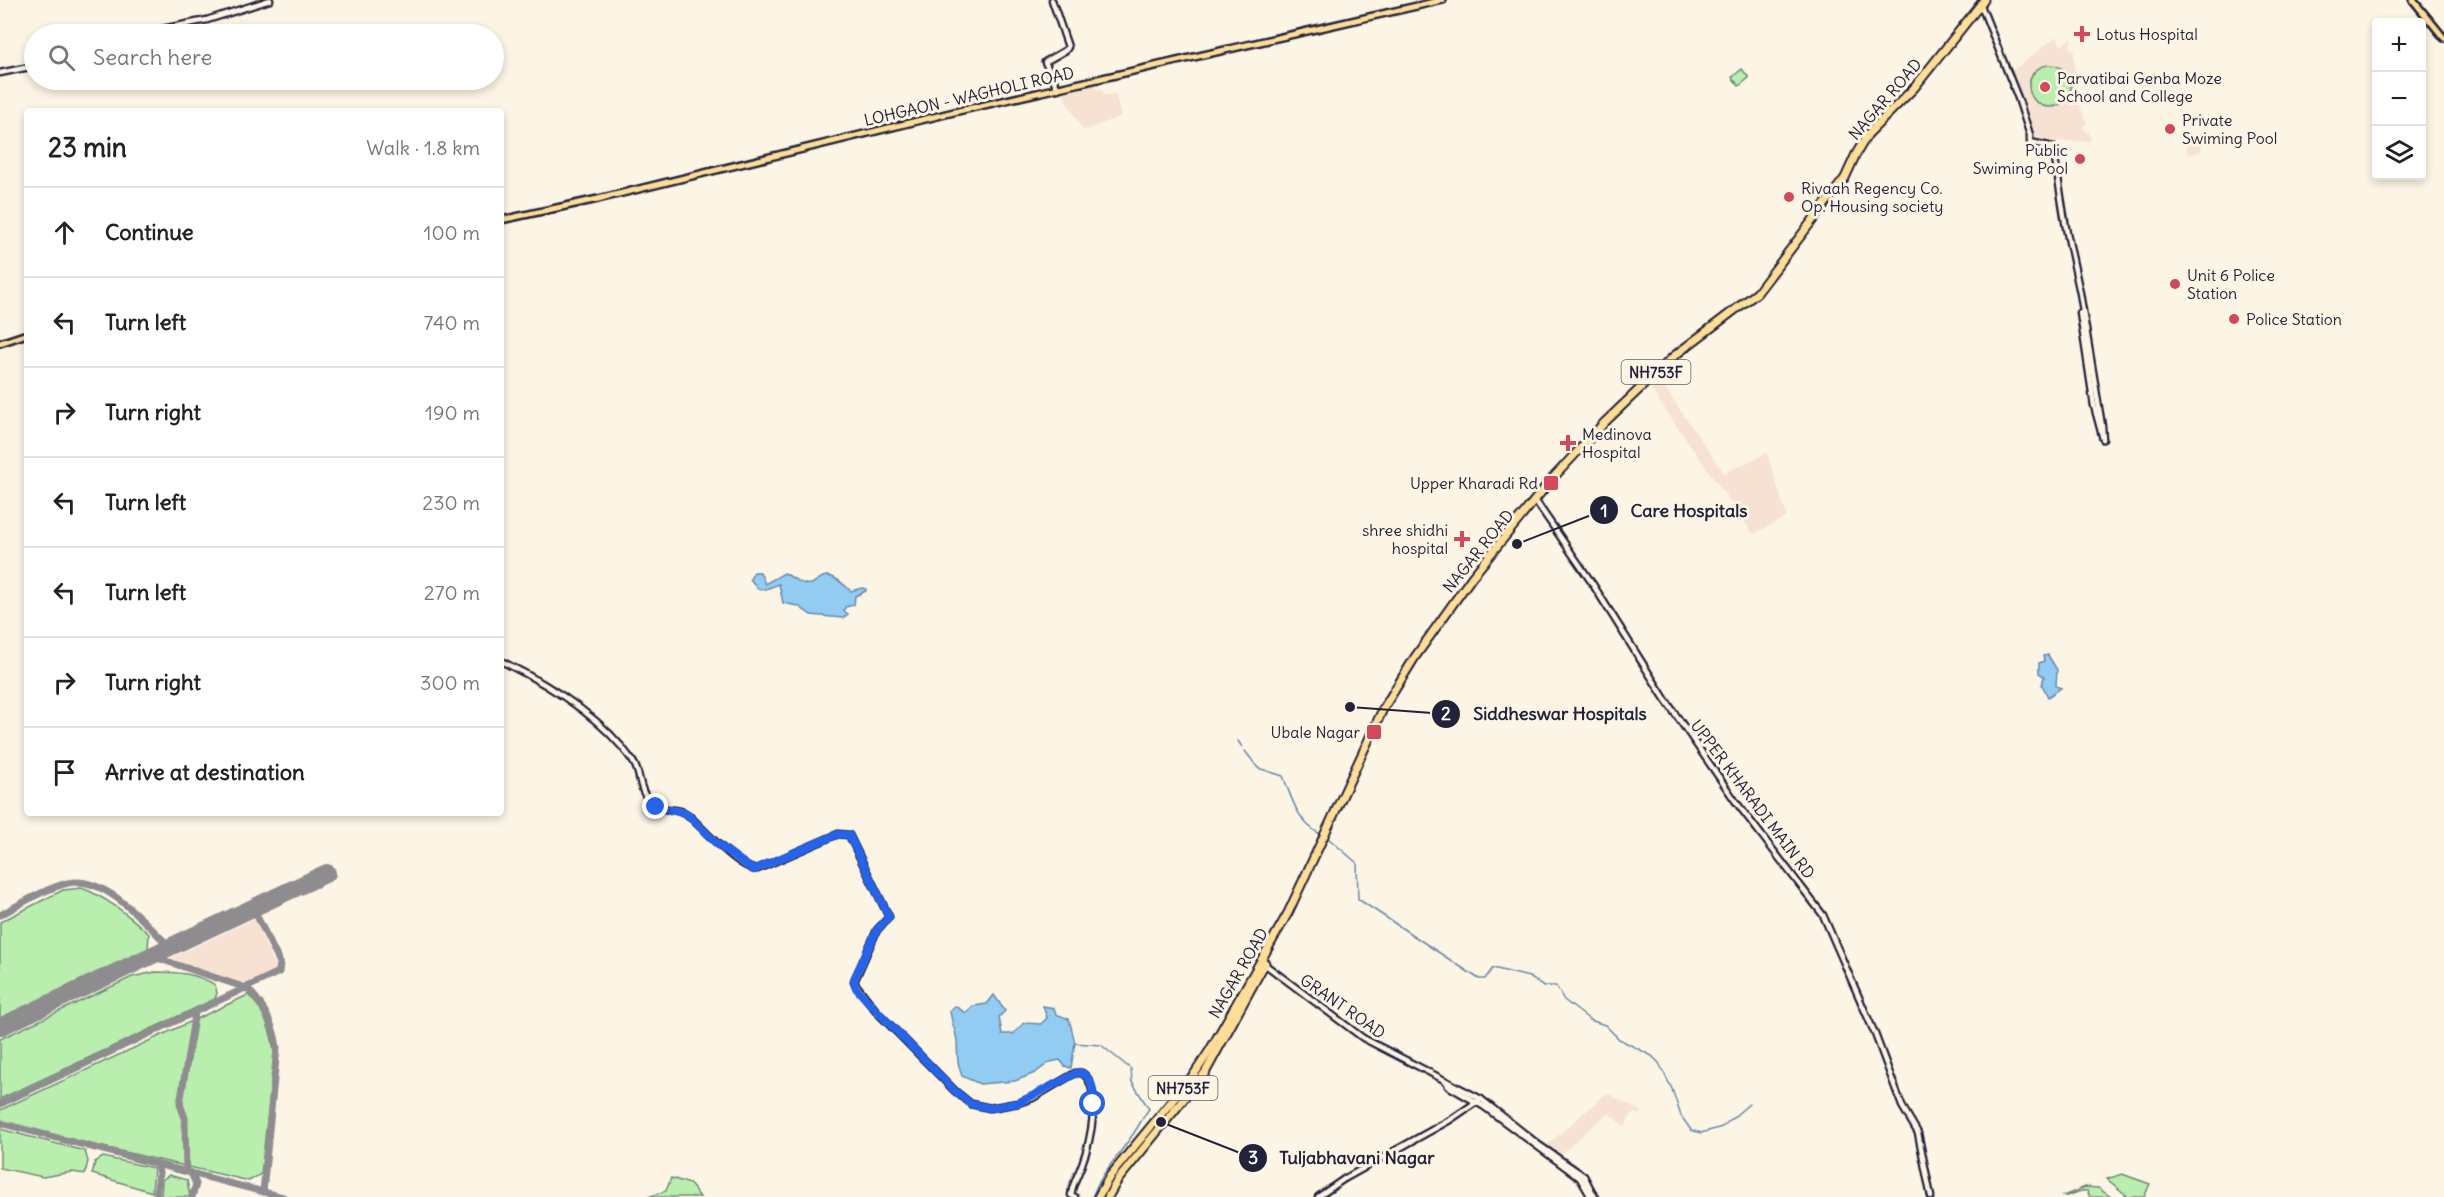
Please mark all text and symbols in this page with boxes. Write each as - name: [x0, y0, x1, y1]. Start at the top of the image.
- map controls: [2372, 18, 2426, 180]
- button: +: [2372, 18, 2426, 72]
- search box: [24, 24, 504, 90]
- place label: Lotus Hospital: [2096, 24, 2198, 44]
- marker: Lotus Hospital: [2073, 25, 2091, 43]
- icon: search: [45, 41, 78, 74]
- text: Search here: [93, 43, 212, 71]
- street label: NAGAR ROAD: [1844, 54, 1926, 144]
- street label: LOHGAON - WAGHOLI ROAD: [862, 62, 1076, 130]
- place label: Parvatibai Genba Moze School and College: [2057, 68, 2222, 106]
- button: −: [2372, 72, 2426, 126]
- marker: Parvatibai Genba Moze School and College: [2038, 80, 2052, 94]
- place label: Private Swiming Pool: [2182, 110, 2277, 148]
- marker: Private Swiming Pool: [2163, 122, 2177, 136]
- button: layers: [2372, 126, 2426, 180]
- text: 23 min: [48, 131, 127, 164]
- text: Walk · 1.8 km: [366, 135, 480, 160]
- place label: Public Swiming Pool: [1973, 140, 2068, 178]
- marker: Public Swiming Pool: [2073, 152, 2087, 166]
- place label: Rivaah Regency Co. Op. Housing society: [1801, 178, 1943, 216]
- marker: Rivaah Regency Co. Op. Housing society: [1782, 190, 1796, 204]
- icon: ahead: [48, 216, 81, 249]
- text: Continue: [105, 218, 194, 246]
- text: 100 m: [423, 220, 480, 245]
- place label: Unit 6 Police Station: [2187, 265, 2275, 303]
- marker: Unit 6 Police Station: [2168, 277, 2182, 291]
- icon: left: [48, 306, 81, 339]
- text: Turn left: [105, 308, 186, 336]
- place label: Police Station: [2246, 309, 2342, 329]
- text: 740 m: [424, 310, 480, 335]
- marker: Police Station: [2227, 312, 2241, 326]
- road number: NH753F: [1622, 360, 1690, 384]
- icon: right: [48, 396, 81, 429]
- text: Turn right: [105, 398, 201, 426]
- text: 190 m: [425, 400, 480, 425]
- place label: Medinova Hospital: [1582, 424, 1652, 462]
- marker: Medinova Hospital: [1559, 434, 1577, 452]
- place label: Upper Kharadi Rd: [1410, 473, 1538, 493]
- marker: Upper Kharadi Rd: [1542, 474, 1560, 492]
- icon: left: [48, 486, 81, 519]
- text: Turn left: [105, 488, 186, 516]
- text: 230 m: [422, 490, 480, 515]
- callout: Care Hospitals: [1589, 492, 1760, 528]
- text: 1: [1600, 499, 1608, 522]
- text: Care Hospitals: [1631, 499, 1747, 522]
- street label: NAGAR ROAD: [1438, 505, 1518, 597]
- place label: shree shidhi hospital: [1362, 520, 1448, 558]
- marker: shree shidhi hospital: [1453, 530, 1471, 548]
- icon: left: [48, 576, 81, 609]
- text: Turn left: [105, 578, 186, 606]
- text: 270 m: [424, 580, 480, 605]
- icon: right: [48, 666, 81, 699]
- text: Turn right: [105, 668, 201, 696]
- text: 300 m: [420, 670, 480, 695]
- callout: Siddheswar Hospitals: [1431, 696, 1659, 732]
- text: 2: [1441, 702, 1451, 725]
- text: Siddheswar Hospitals: [1473, 702, 1647, 725]
- street label: UPPER KHARADI MAIN RD: [1687, 716, 1819, 882]
- place label: Ubale Nagar: [1271, 722, 1360, 742]
- marker: Ubale Nagar: [1365, 723, 1383, 741]
- icon: arrive: [48, 756, 81, 789]
- text: Arrive at destination: [105, 758, 305, 786]
- route end: [642, 793, 668, 819]
- street label: NAGAR ROAD: [1204, 924, 1272, 1022]
- street label: GRANT ROAD: [1297, 969, 1389, 1043]
- road number: NH753F: [1148, 1076, 1218, 1100]
- route start: [1079, 1090, 1105, 1116]
- callout: Tuljabhavani Nagar: [1238, 1140, 1447, 1176]
- text: 3: [1248, 1146, 1258, 1169]
- text: Tuljabhavani Nagar: [1279, 1146, 1435, 1169]

